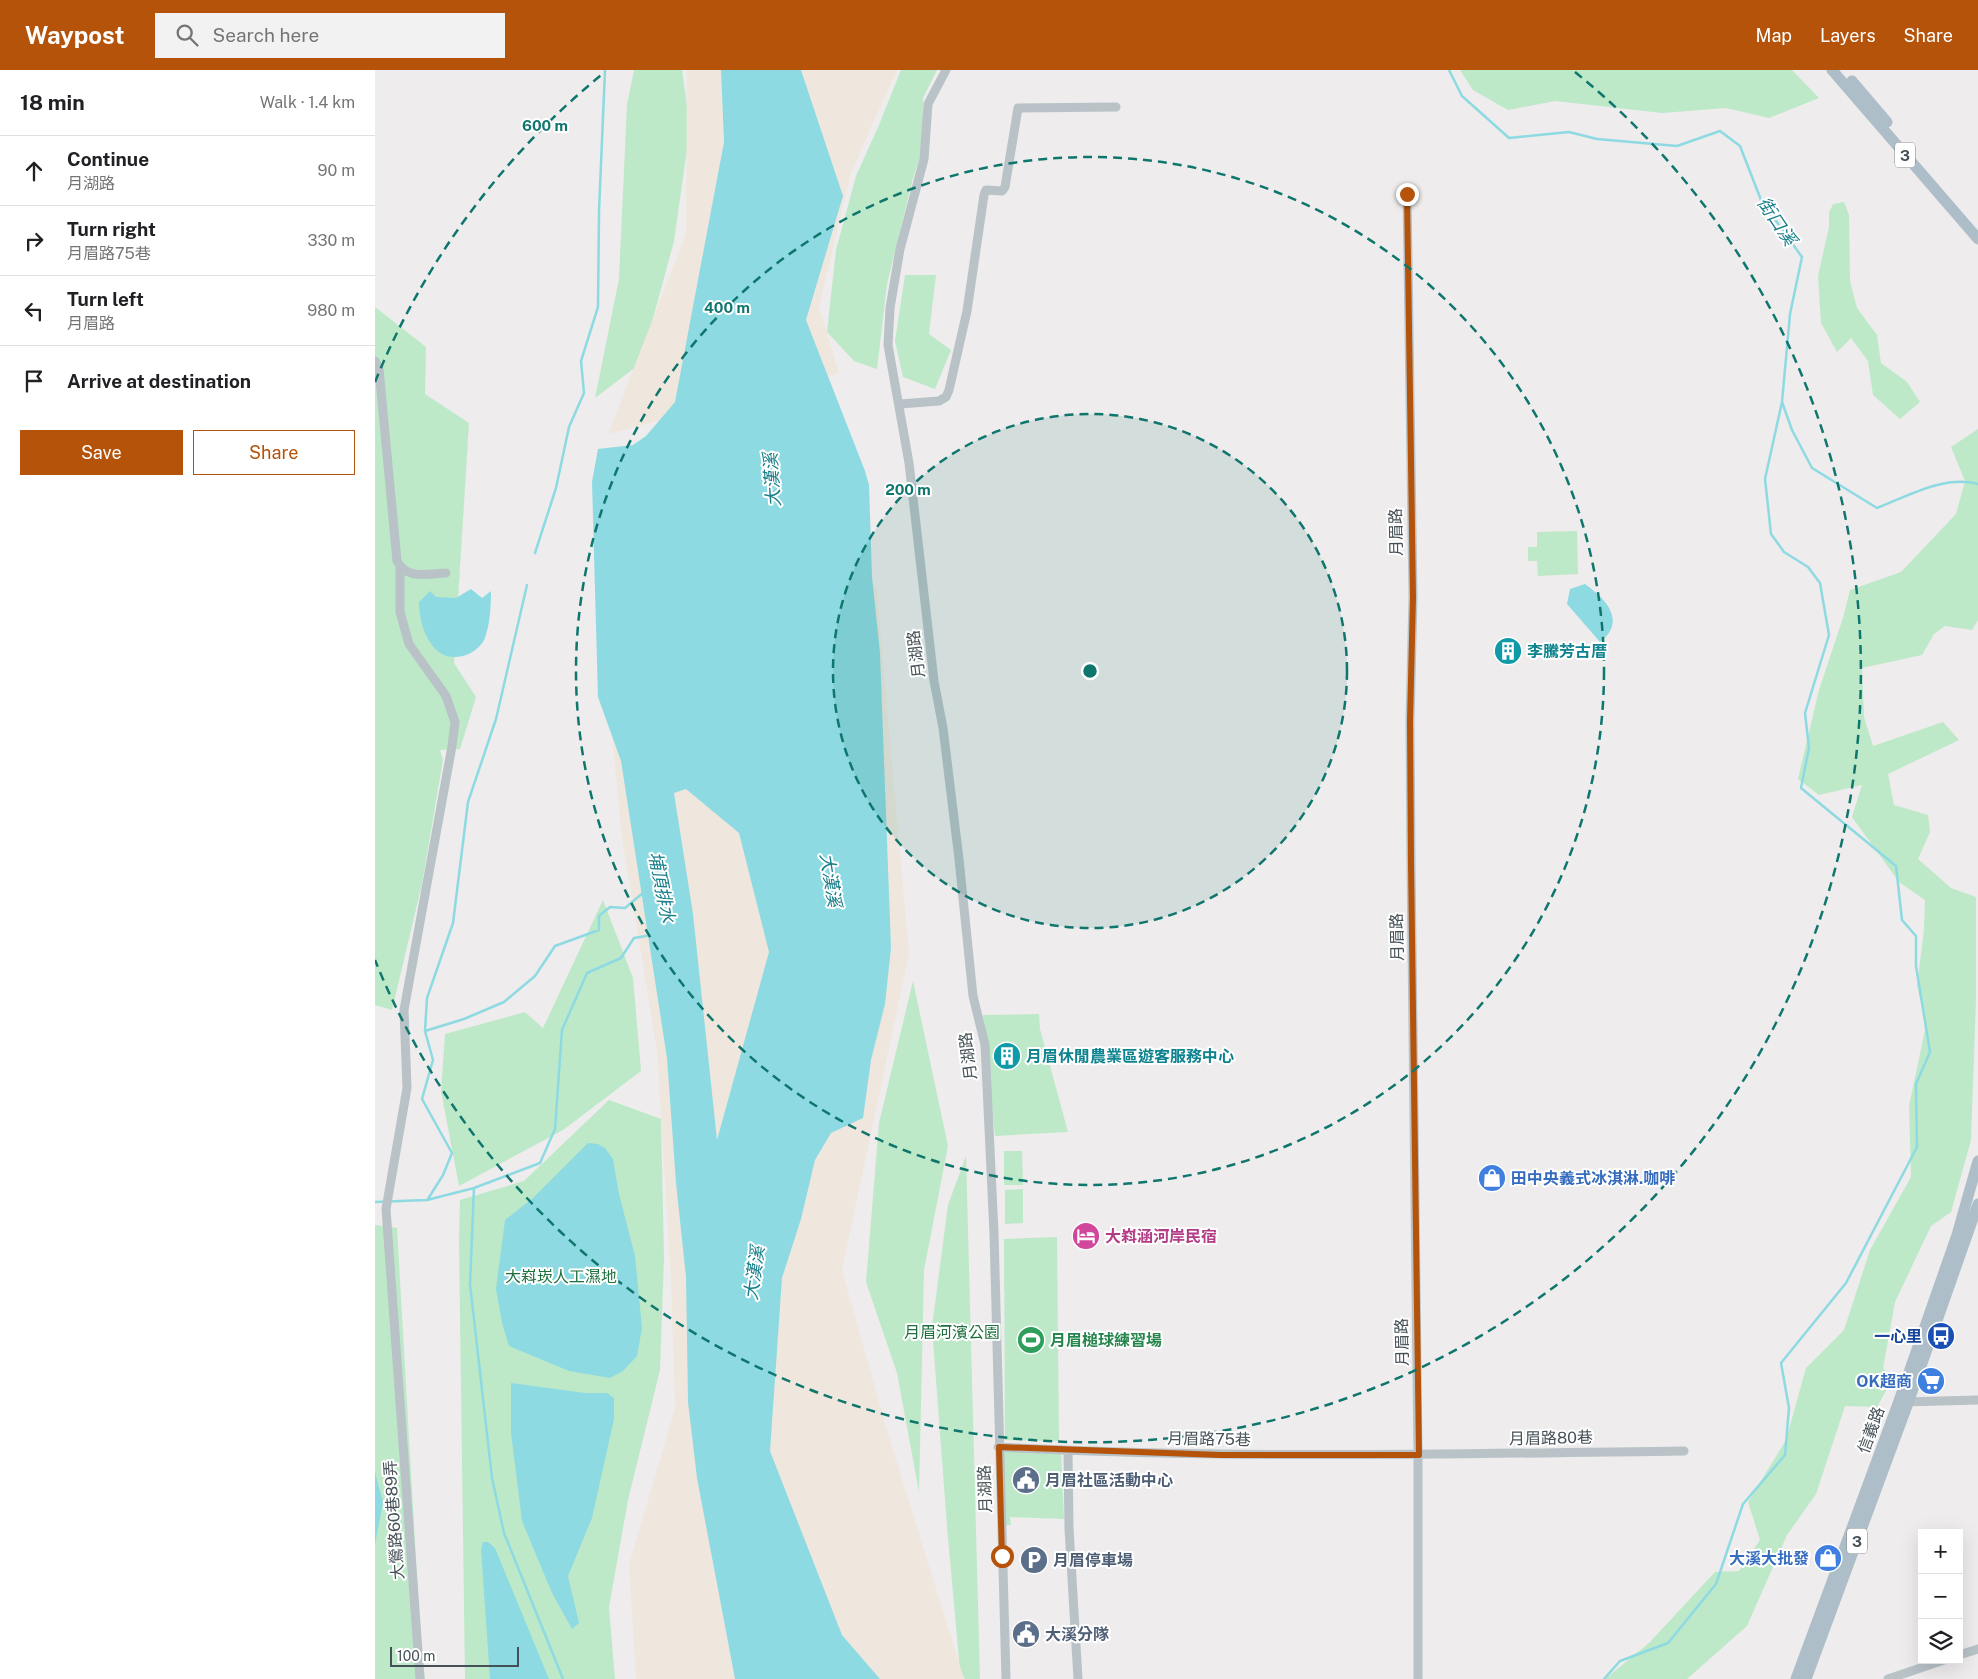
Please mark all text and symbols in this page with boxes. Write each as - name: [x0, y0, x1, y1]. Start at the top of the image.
- search box: [155, 13, 505, 58]
- text: Waypost: [25, 21, 125, 49]
- icon: search: [173, 21, 201, 49]
- text: Search here: [213, 24, 319, 46]
- text: Map: [1756, 25, 1792, 46]
- text: Layers: [1820, 25, 1876, 46]
- text: Share: [1904, 25, 1953, 46]
- text: 18 min: [20, 90, 85, 115]
- text: Walk · 1.4 km: [260, 93, 355, 112]
- text: 600 m: [522, 117, 568, 134]
- road number: 3: [1895, 142, 1915, 168]
- text: Continue: [67, 148, 149, 170]
- icon: ahead: [20, 157, 48, 185]
- text: 90 m: [318, 161, 355, 180]
- text: 月湖路: [67, 174, 115, 193]
- route end: [1396, 183, 1419, 206]
- water label: 街口溪: [1753, 193, 1802, 252]
- text: Turn right: [67, 218, 156, 240]
- icon: right: [20, 227, 48, 255]
- text: 330 m: [308, 231, 355, 250]
- text: 月眉路75巷: [67, 244, 151, 263]
- text: Turn left: [67, 288, 144, 310]
- icon: left: [20, 297, 48, 325]
- text: 400 m: [704, 299, 750, 316]
- text: 980 m: [307, 301, 355, 320]
- text: 月眉路: [67, 314, 115, 333]
- icon: arrive: [20, 367, 48, 395]
- text: Arrive at destination: [67, 370, 251, 392]
- button: Save: [20, 430, 183, 475]
- button: Share: [193, 430, 355, 475]
- water label: 大漢溪: [759, 449, 784, 508]
- text: 200 m: [885, 481, 931, 498]
- street label: 月眉路: [1386, 508, 1406, 556]
- street label: 月湖路: [904, 629, 928, 679]
- building icon: 李騰芳古厝: [1493, 636, 1523, 666]
- place label: 李騰芳古厝: [1527, 642, 1607, 661]
- centre of rings: [1081, 662, 1099, 680]
- water label: 埔頂排水: [645, 850, 679, 925]
- water label: 大漢溪: [816, 852, 846, 911]
- street label: 月眉路: [1387, 913, 1407, 961]
- street label: 月湖路: [956, 1031, 980, 1081]
- building icon: 月眉休閒農業區遊客服務中心: [992, 1041, 1022, 1071]
- place label: 月眉休閒農業區遊客服務中心: [1026, 1047, 1234, 1066]
- shop icon: 田中央義式冰淇淋.咖啡: [1477, 1163, 1507, 1193]
- place label: 田中央義式冰淇淋.咖啡: [1511, 1169, 1675, 1188]
- hotel icon: 大嵙涵河岸民宿: [1071, 1221, 1101, 1251]
- place label: 大嵙涵河岸民宿: [1105, 1227, 1217, 1246]
- water label: 大漢溪: [740, 1242, 769, 1301]
- park label: 大嵙崁人工濕地: [505, 1267, 617, 1286]
- street label: 月眉路: [1392, 1318, 1412, 1366]
- bus stop icon: 一心里: [1926, 1321, 1956, 1351]
- park label: 月眉河濱公園: [904, 1323, 1000, 1342]
- sports icon: 月眉槌球練習場: [1016, 1325, 1046, 1355]
- place label: 一心里: [1874, 1327, 1922, 1346]
- place label: 月眉槌球練習場: [1050, 1331, 1162, 1350]
- supermarket icon: OK超商: [1916, 1366, 1946, 1396]
- place label: OK超商: [1856, 1372, 1912, 1391]
- street label: 信義路: [1854, 1404, 1888, 1456]
- street label: 月眉路80巷: [1509, 1428, 1593, 1448]
- street label: 月眉路75巷: [1167, 1429, 1251, 1449]
- street label: 大鶯路60巷89弄: [380, 1460, 408, 1580]
- street label: 月湖路: [975, 1465, 995, 1513]
- public building icon: 月眉社區活動中心: [1011, 1465, 1041, 1495]
- place label: 月眉社區活動中心: [1045, 1471, 1173, 1490]
- road number: 3: [1847, 1528, 1867, 1554]
- map controls: [1918, 1529, 1963, 1664]
- button: +: [1918, 1529, 1963, 1574]
- shop icon: 大溪大批發: [1813, 1543, 1843, 1573]
- route start: [991, 1545, 1014, 1568]
- parking icon: 月眉停車場: [1019, 1545, 1049, 1575]
- place label: 大溪大批發: [1729, 1549, 1809, 1568]
- place label: 月眉停車場: [1053, 1551, 1133, 1570]
- button: −: [1918, 1574, 1963, 1619]
- public building icon: 大溪分隊: [1011, 1619, 1041, 1649]
- button: layers: [1918, 1619, 1963, 1664]
- place label: 大溪分隊: [1045, 1625, 1109, 1644]
- scale bar: [390, 1644, 519, 1667]
- text: 100 m: [397, 1648, 435, 1664]

